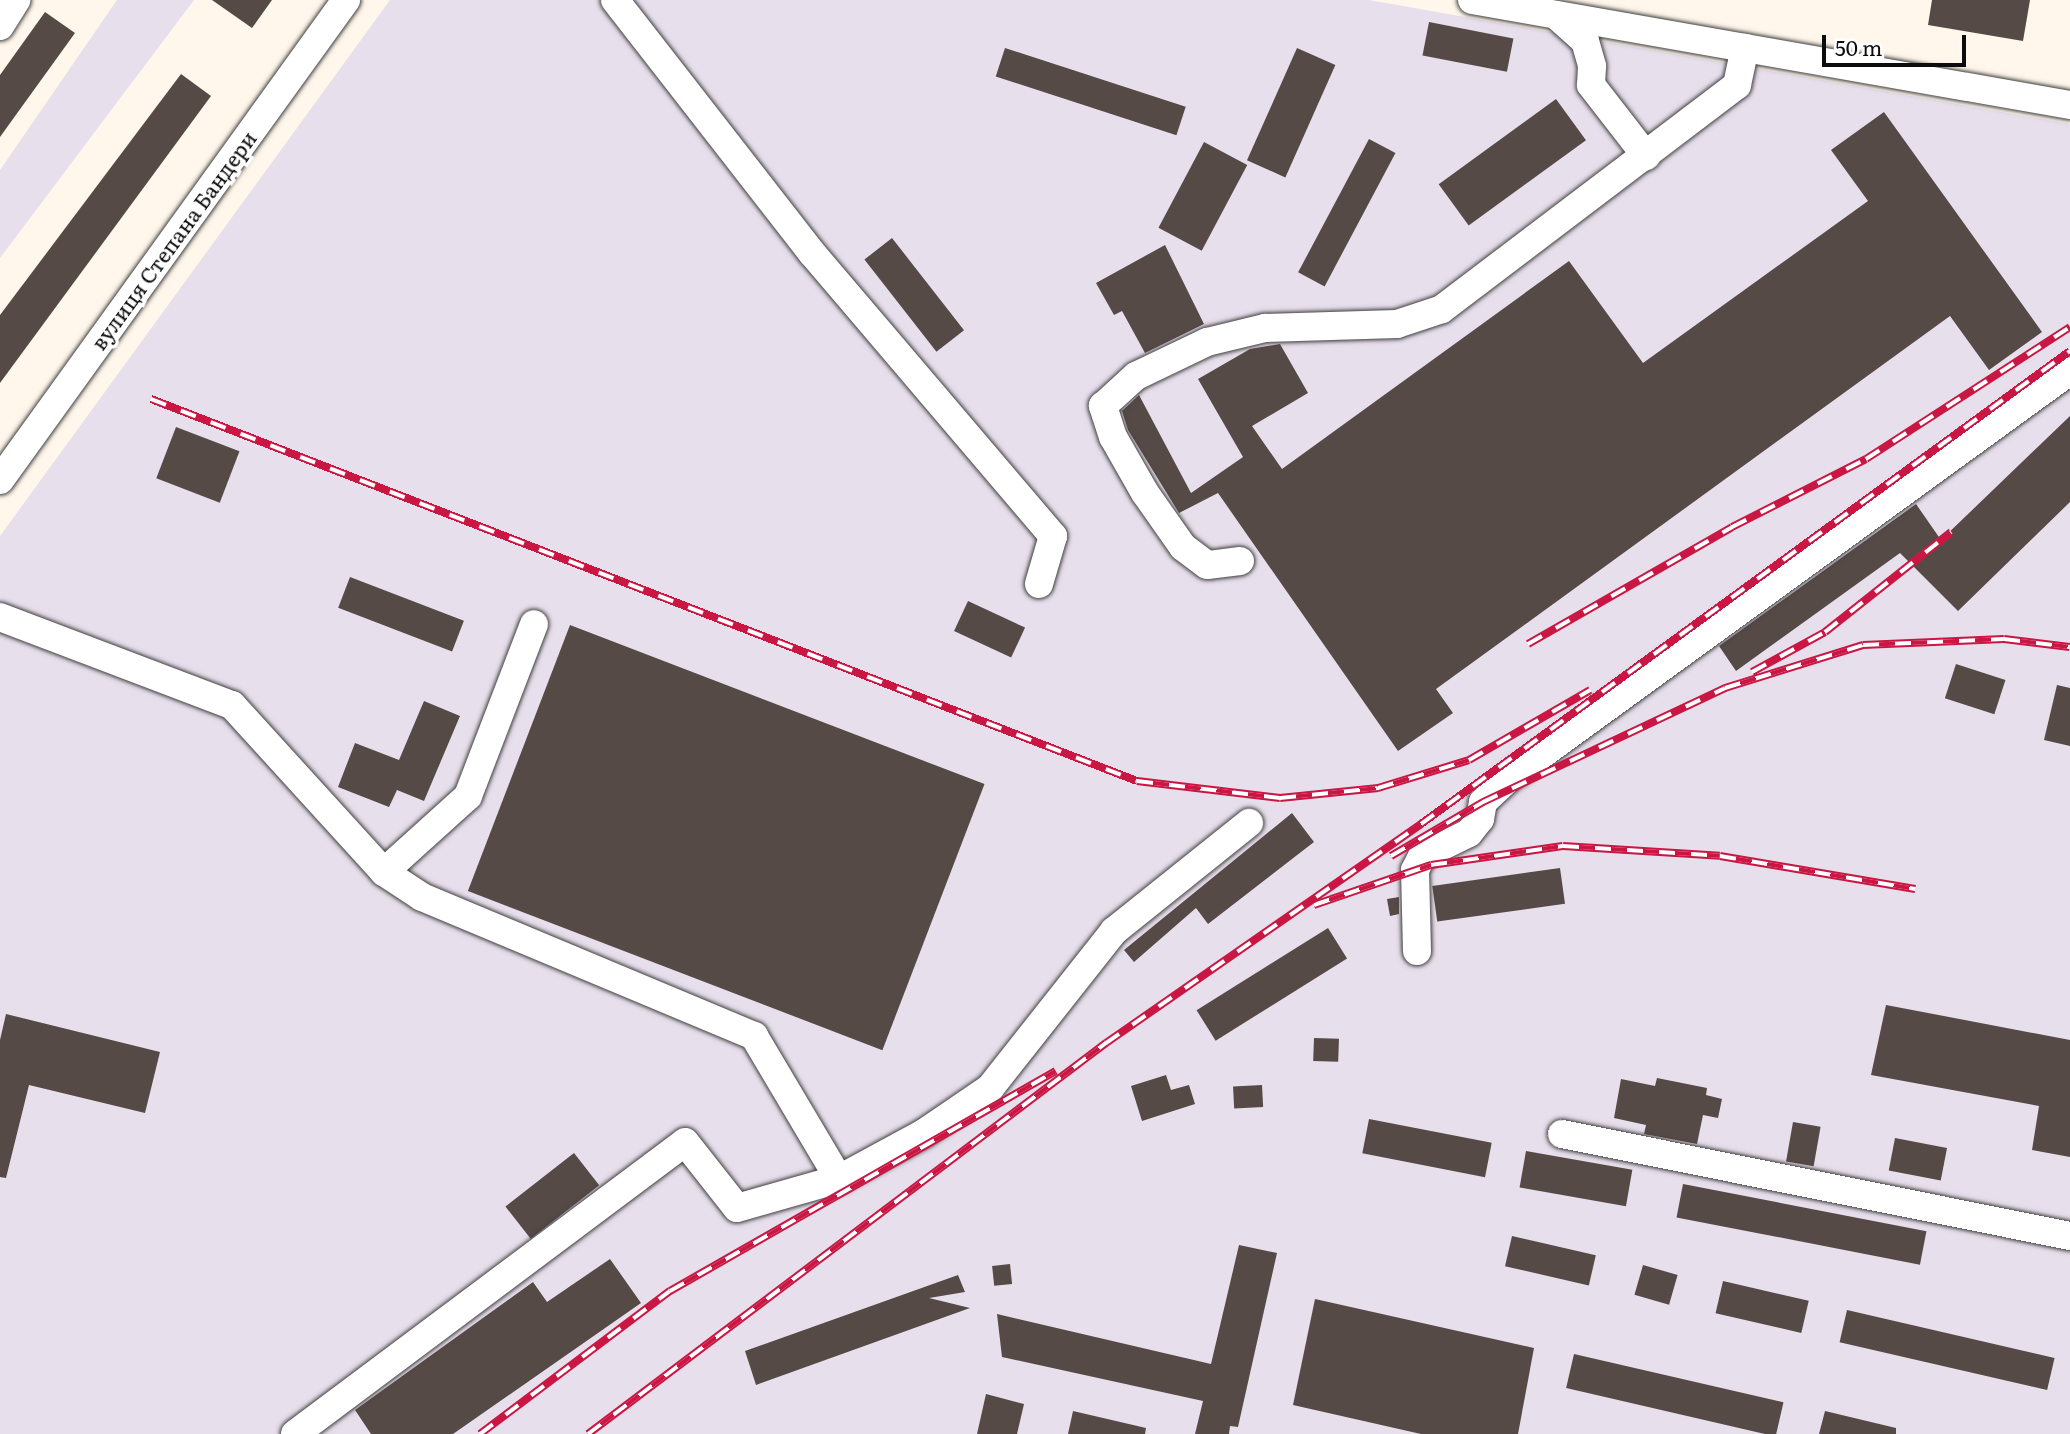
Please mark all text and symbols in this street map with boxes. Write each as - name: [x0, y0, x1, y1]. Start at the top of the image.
- scale bar: [1825, 21, 1968, 65]
- text: 50 m: [1835, 31, 1882, 62]
- street label: вулиця Степана Бандери: [85, 126, 261, 354]

